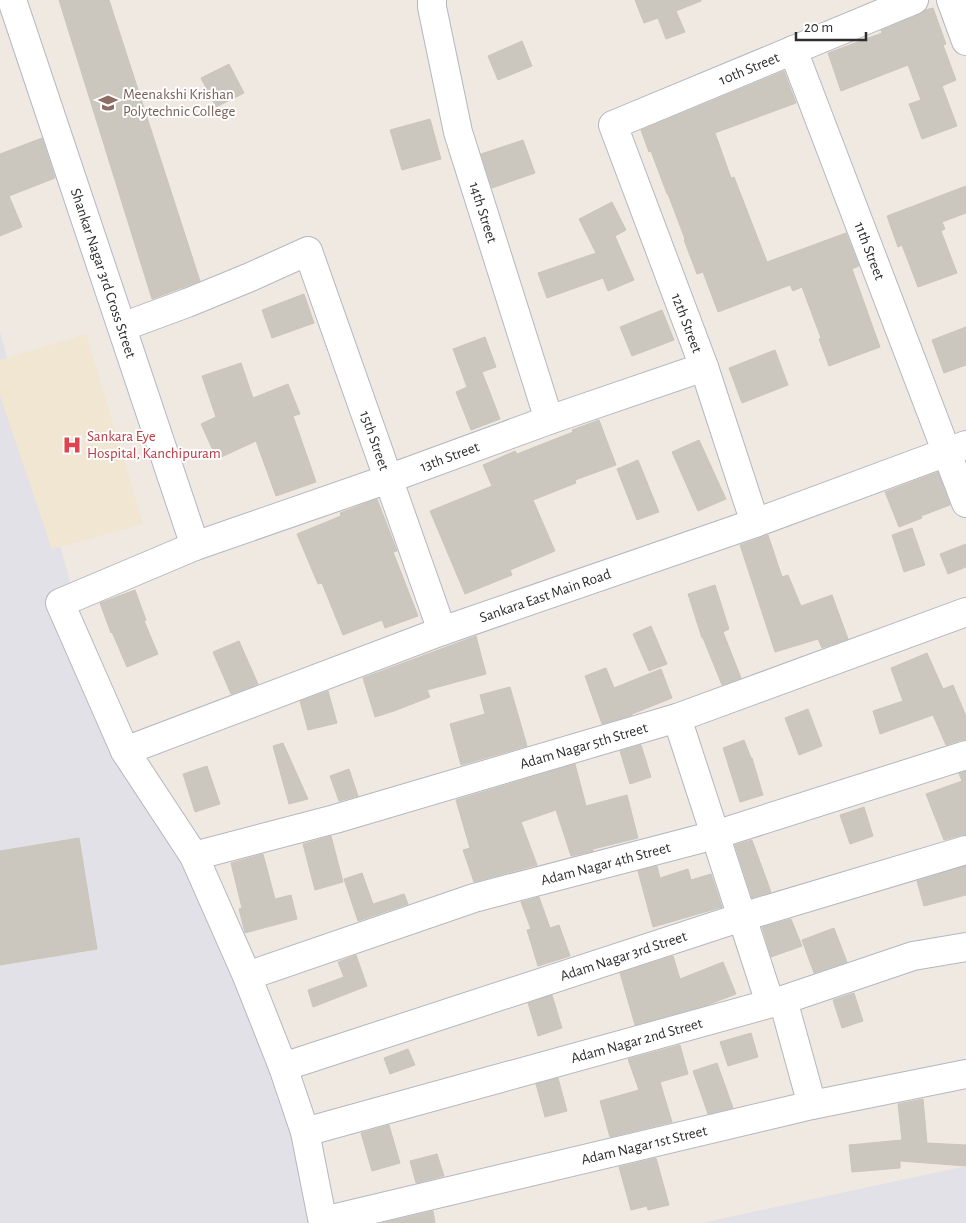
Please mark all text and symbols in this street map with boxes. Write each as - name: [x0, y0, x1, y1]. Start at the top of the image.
- scale bar: [796, 10, 866, 42]
- text: 20 m: [804, 20, 833, 35]
- street label: 10th Street: [717, 50, 782, 88]
- place label: Meenakshi Krishan Polytechnic College: [123, 87, 236, 119]
- school or university icon: Meenakshi Krishan Polytechnic College: [97, 92, 119, 114]
- street label: 14th Street: [466, 180, 500, 245]
- street label: Shankar Nagar 3rd Cross Street: [68, 186, 139, 360]
- street label: 11th Street: [851, 220, 887, 282]
- street label: 12th Street: [668, 291, 705, 355]
- street label: 15th Street: [357, 409, 392, 473]
- place label: Sankara Eye Hospital, Kanchipuram: [87, 429, 221, 461]
- hospital icon: Sankara Eye Hospital, Kanchipuram: [61, 434, 83, 456]
- street label: 13th Street: [418, 439, 481, 475]
- street label: Sankara East Main Road: [478, 566, 613, 625]
- street label: Adam Nagar 5th Street: [518, 720, 650, 772]
- street label: Adam Nagar 4th Street: [539, 840, 672, 888]
- street label: Adam Nagar 3rd Street: [558, 929, 689, 984]
- street label: Adam Nagar 2nd Street: [569, 1016, 704, 1066]
- street label: Adam Nagar 1st Street: [580, 1123, 709, 1168]

